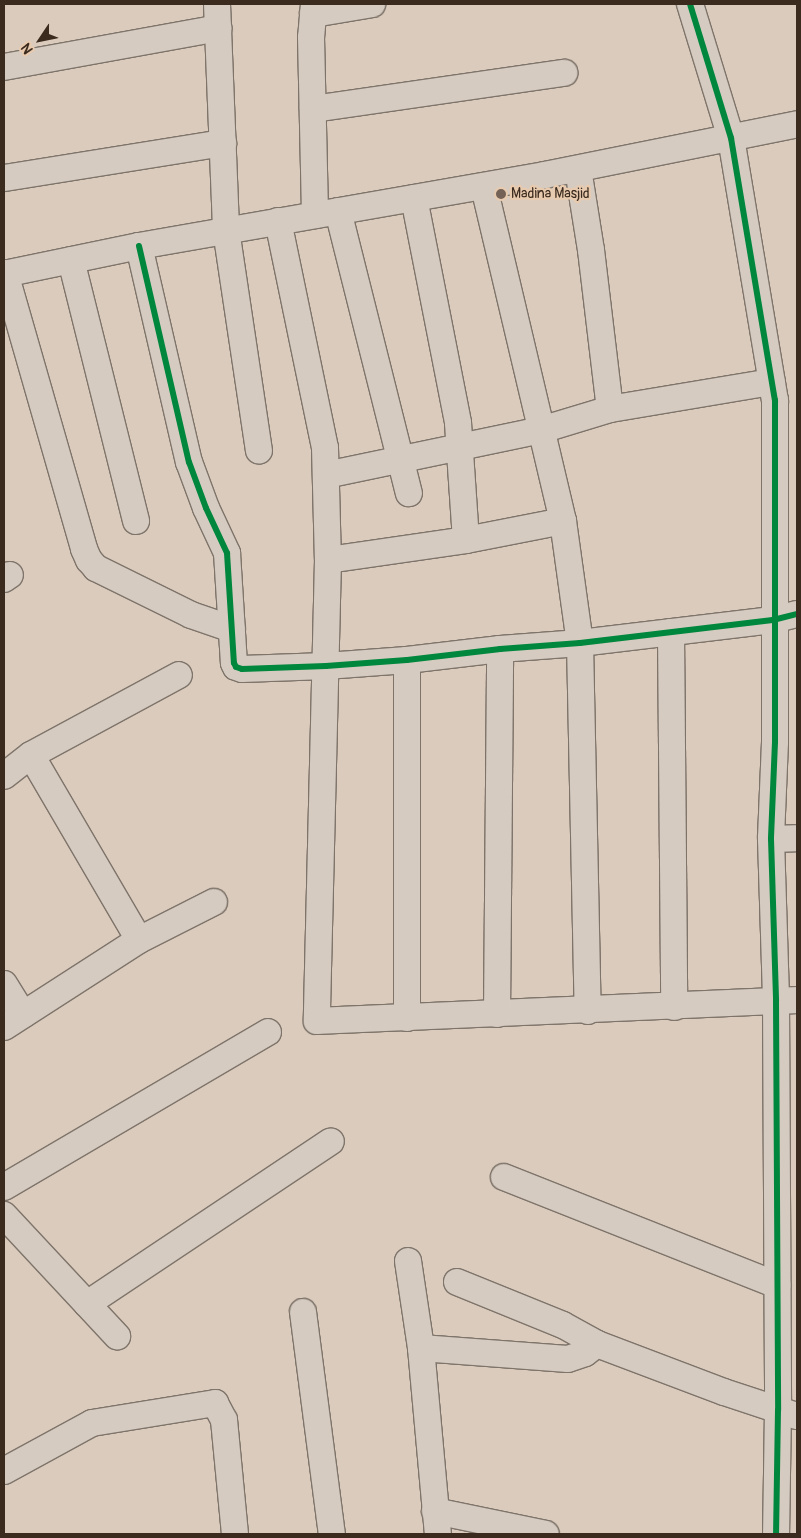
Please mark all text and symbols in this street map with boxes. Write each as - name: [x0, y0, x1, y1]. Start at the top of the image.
- north arrow: [15, 15, 65, 65]
- text: N: [17, 40, 37, 57]
- place label: Madina Masjid: [511, 186, 590, 202]
- marker: Madina Masjid: [495, 188, 507, 200]

